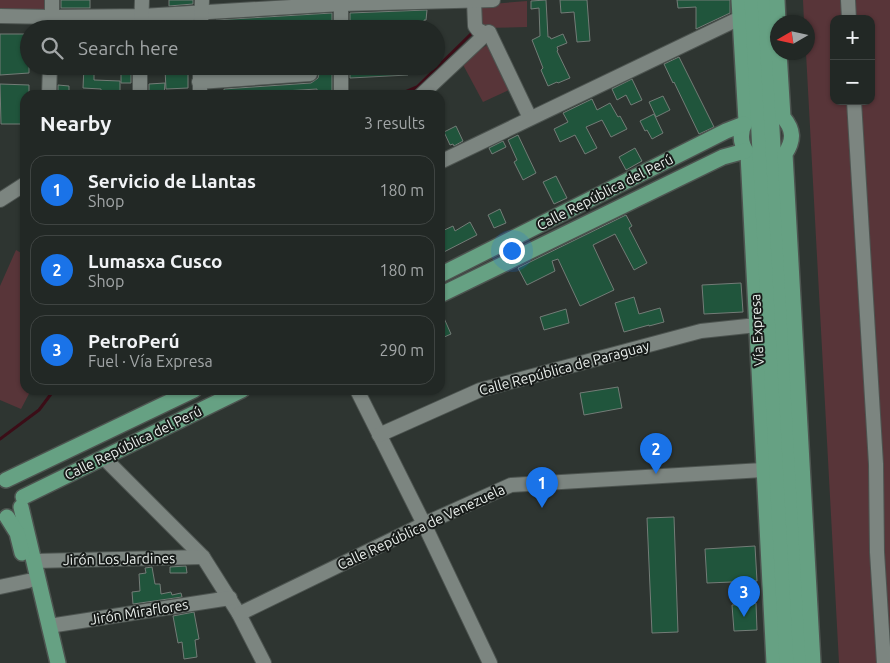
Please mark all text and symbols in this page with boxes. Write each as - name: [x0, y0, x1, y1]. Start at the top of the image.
- north arrow: [770, 15, 815, 60]
- map controls: [830, 15, 875, 105]
- button: +: [830, 15, 875, 60]
- search box: [20, 20, 445, 75]
- icon: search: [38, 34, 66, 62]
- text: Search here: [78, 37, 178, 59]
- button: −: [830, 60, 875, 105]
- text: Nearby: [40, 111, 111, 135]
- text: 3 results: [364, 114, 425, 132]
- street label: Calle República del Perú: [534, 151, 676, 233]
- text: Servicio de Llantas: [88, 170, 256, 192]
- text: 1: [52, 181, 62, 199]
- text: 180 m: [379, 181, 424, 199]
- text: Shop: [88, 192, 124, 210]
- your location: [499, 238, 525, 264]
- text: Lumasxa Cusco: [88, 250, 222, 272]
- text: 2: [52, 261, 62, 279]
- text: 180 m: [379, 261, 424, 279]
- text: Shop: [88, 272, 124, 290]
- street label: Vía Expresa: [747, 293, 767, 367]
- text: PetroPerú: [88, 330, 180, 352]
- street label: Calle República de Paraguay: [477, 337, 651, 398]
- text: 3: [52, 341, 62, 359]
- text: 290 m: [379, 341, 424, 359]
- text: Fuel · Vía Expresa: [88, 352, 213, 370]
- street label: Calle República del Perú: [62, 403, 204, 483]
- pin: 2: [640, 433, 672, 474]
- pin: 1: [526, 467, 558, 508]
- street label: Calle República de Venezuela: [335, 481, 507, 573]
- street label: Jirón Los Jardines: [63, 550, 175, 568]
- pin: 3: [728, 576, 760, 617]
- street label: Jirón Miraflores: [89, 596, 189, 628]

